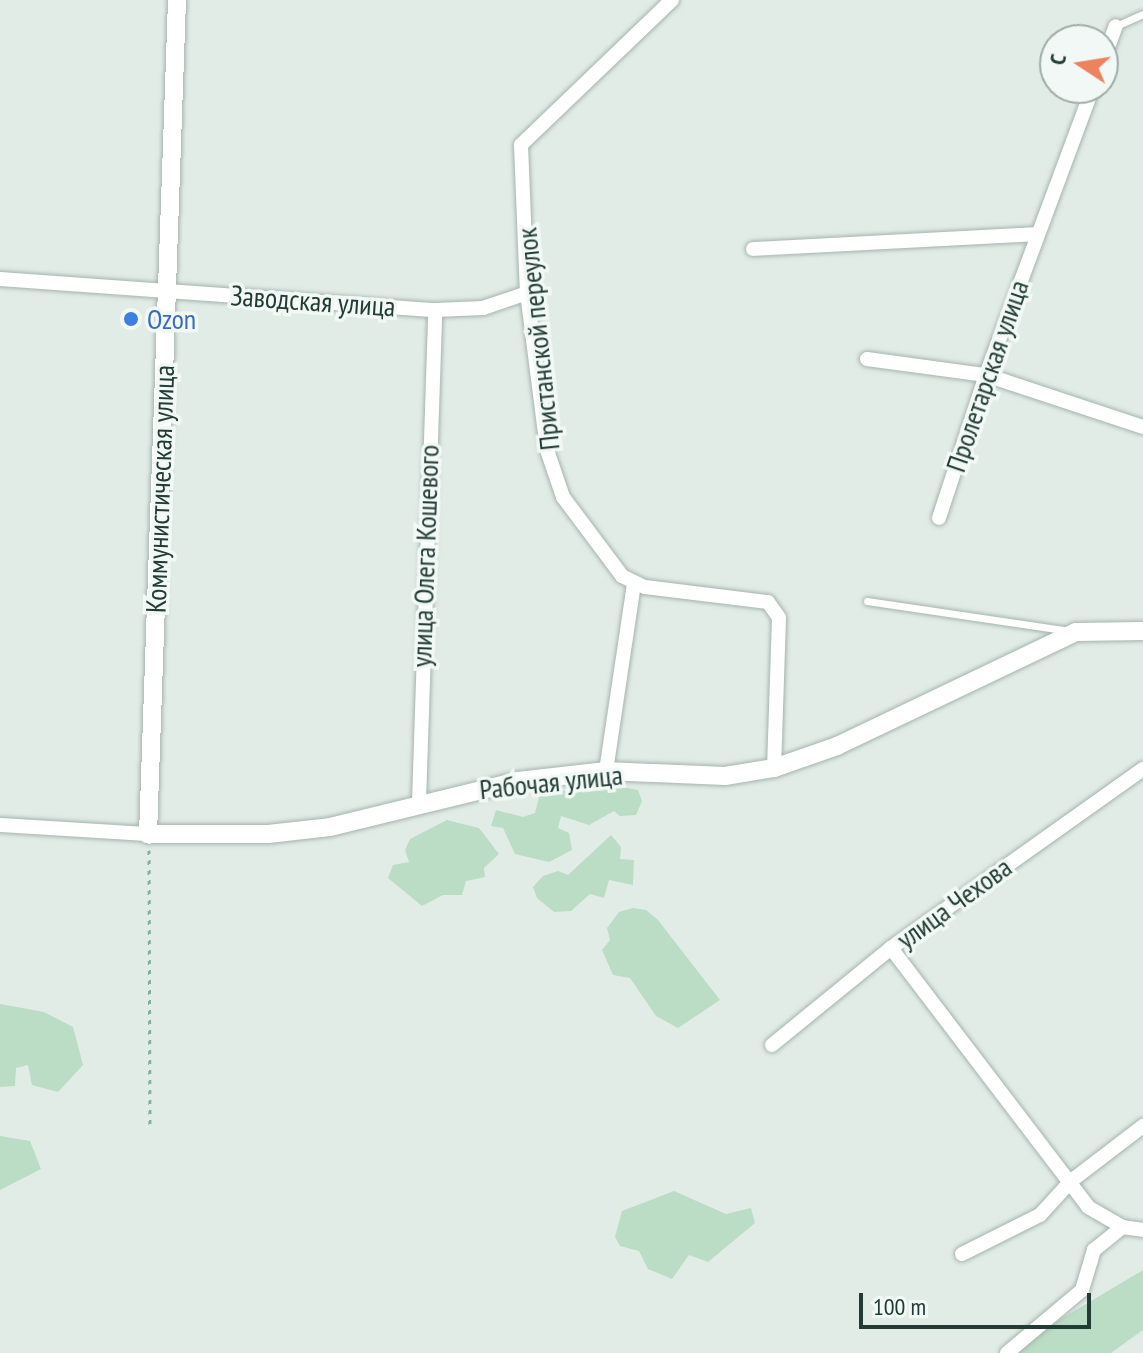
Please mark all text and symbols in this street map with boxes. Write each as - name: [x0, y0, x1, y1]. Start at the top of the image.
- north arrow: [1039, 24, 1119, 104]
- text: С: [1043, 52, 1072, 67]
- street label: Пристанской переулок: [510, 226, 566, 452]
- street label: Пролетарская улица: [938, 276, 1036, 476]
- street label: Заводская улица: [229, 278, 397, 324]
- place label: Ozon: [147, 302, 196, 336]
- marker: Ozon: [122, 310, 140, 328]
- street label: Коммунистическая улица: [139, 364, 181, 614]
- street label: улица Олега Кошевого: [404, 444, 446, 668]
- street label: Рабочая улица: [478, 758, 624, 806]
- street label: улица Чехова: [890, 850, 1018, 956]
- scale bar: [863, 1277, 1095, 1327]
- text: 100 m: [873, 1291, 926, 1322]

